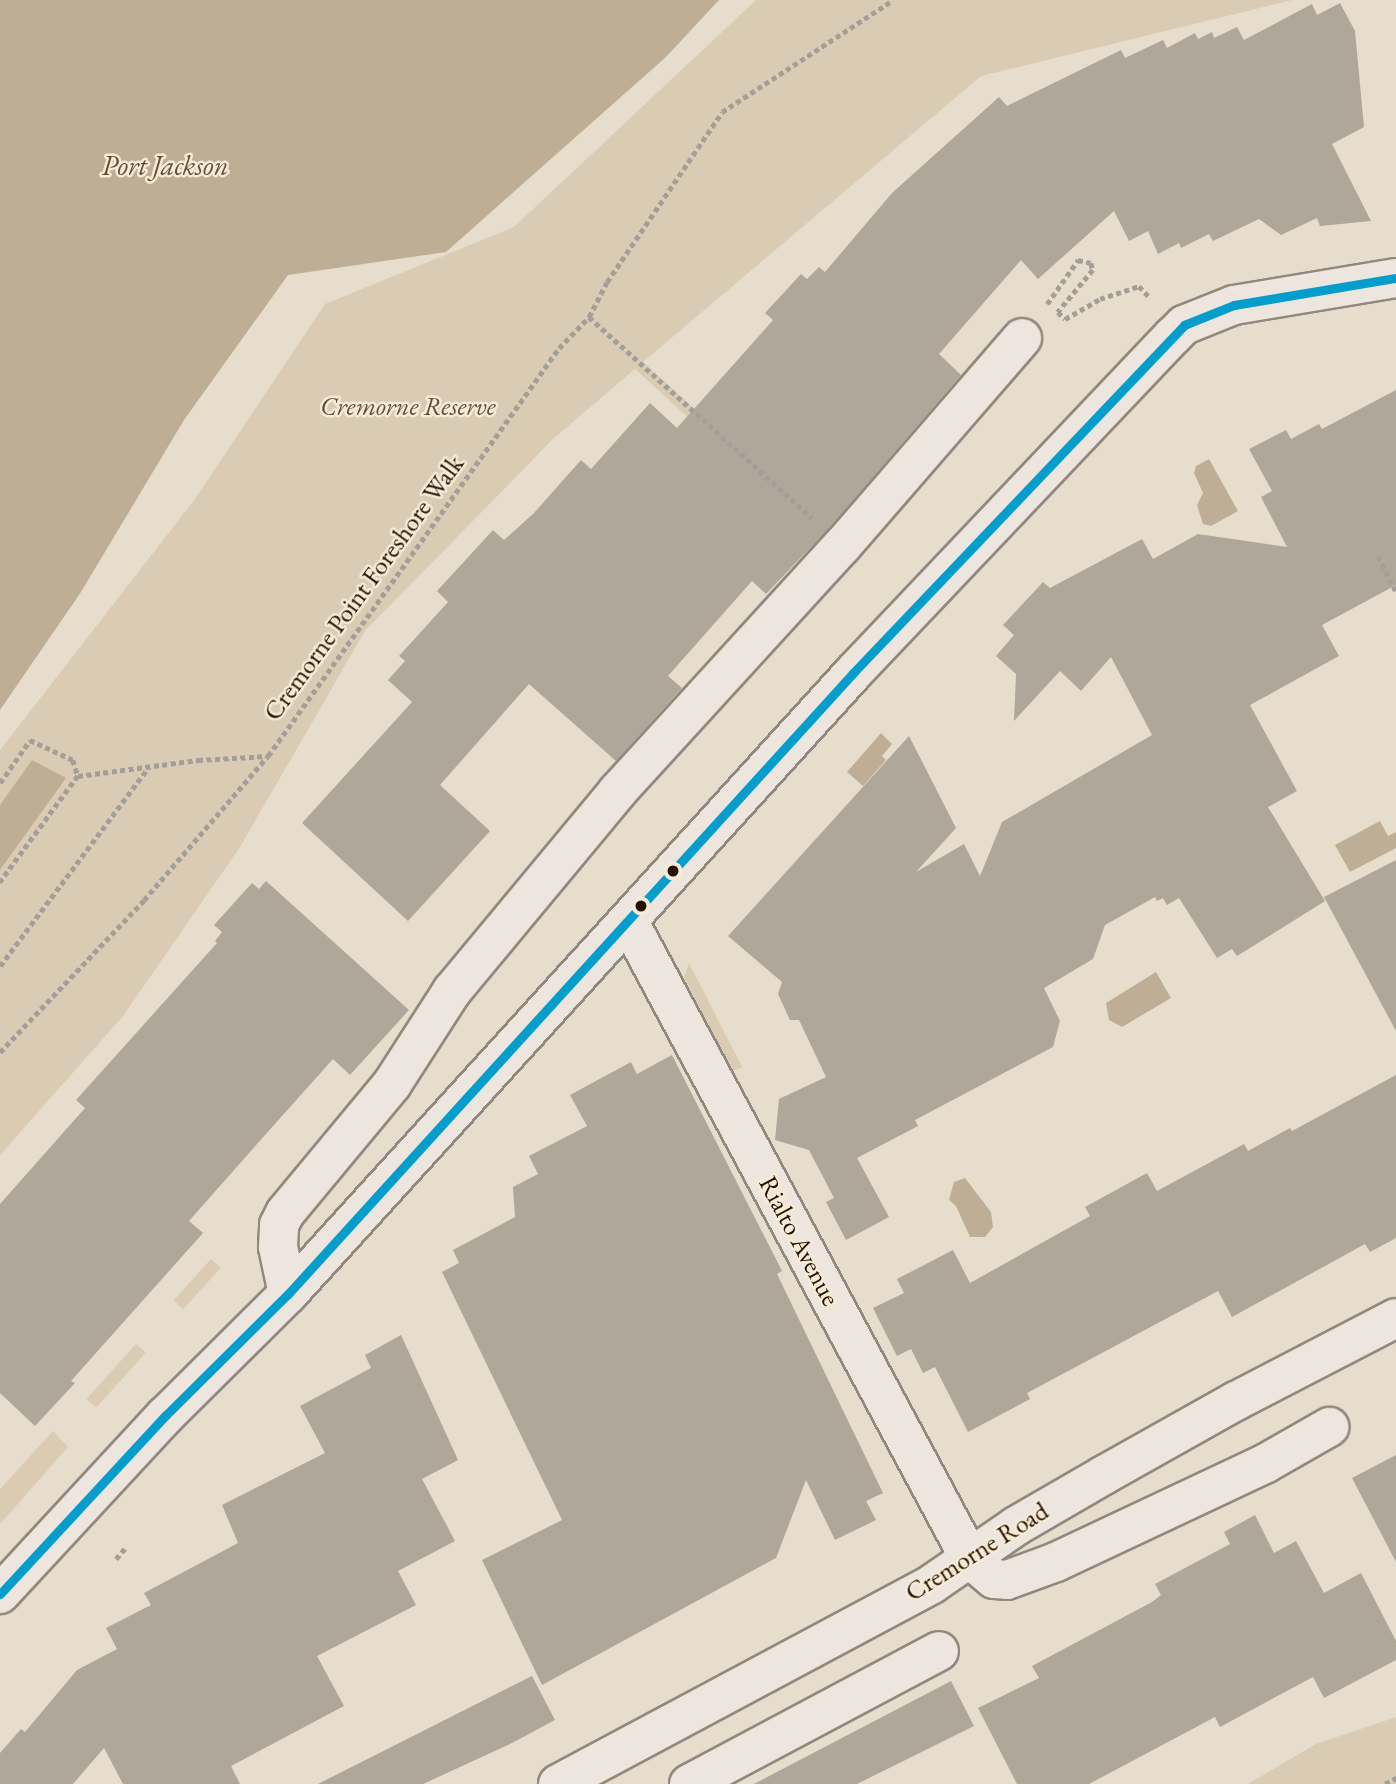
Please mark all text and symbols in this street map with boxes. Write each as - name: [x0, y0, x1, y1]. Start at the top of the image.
- water label: Port Jackson: [102, 148, 228, 182]
- park label: Cremorne Reserve: [320, 391, 496, 423]
- street label: Cremorne Point Foreshore Walk: [257, 449, 471, 727]
- unlabelled marker: [666, 864, 680, 878]
- unlabelled marker: [634, 899, 648, 913]
- street label: Rialto Avenue: [752, 1171, 846, 1311]
- street label: Cremorne Road: [900, 1496, 1054, 1608]

